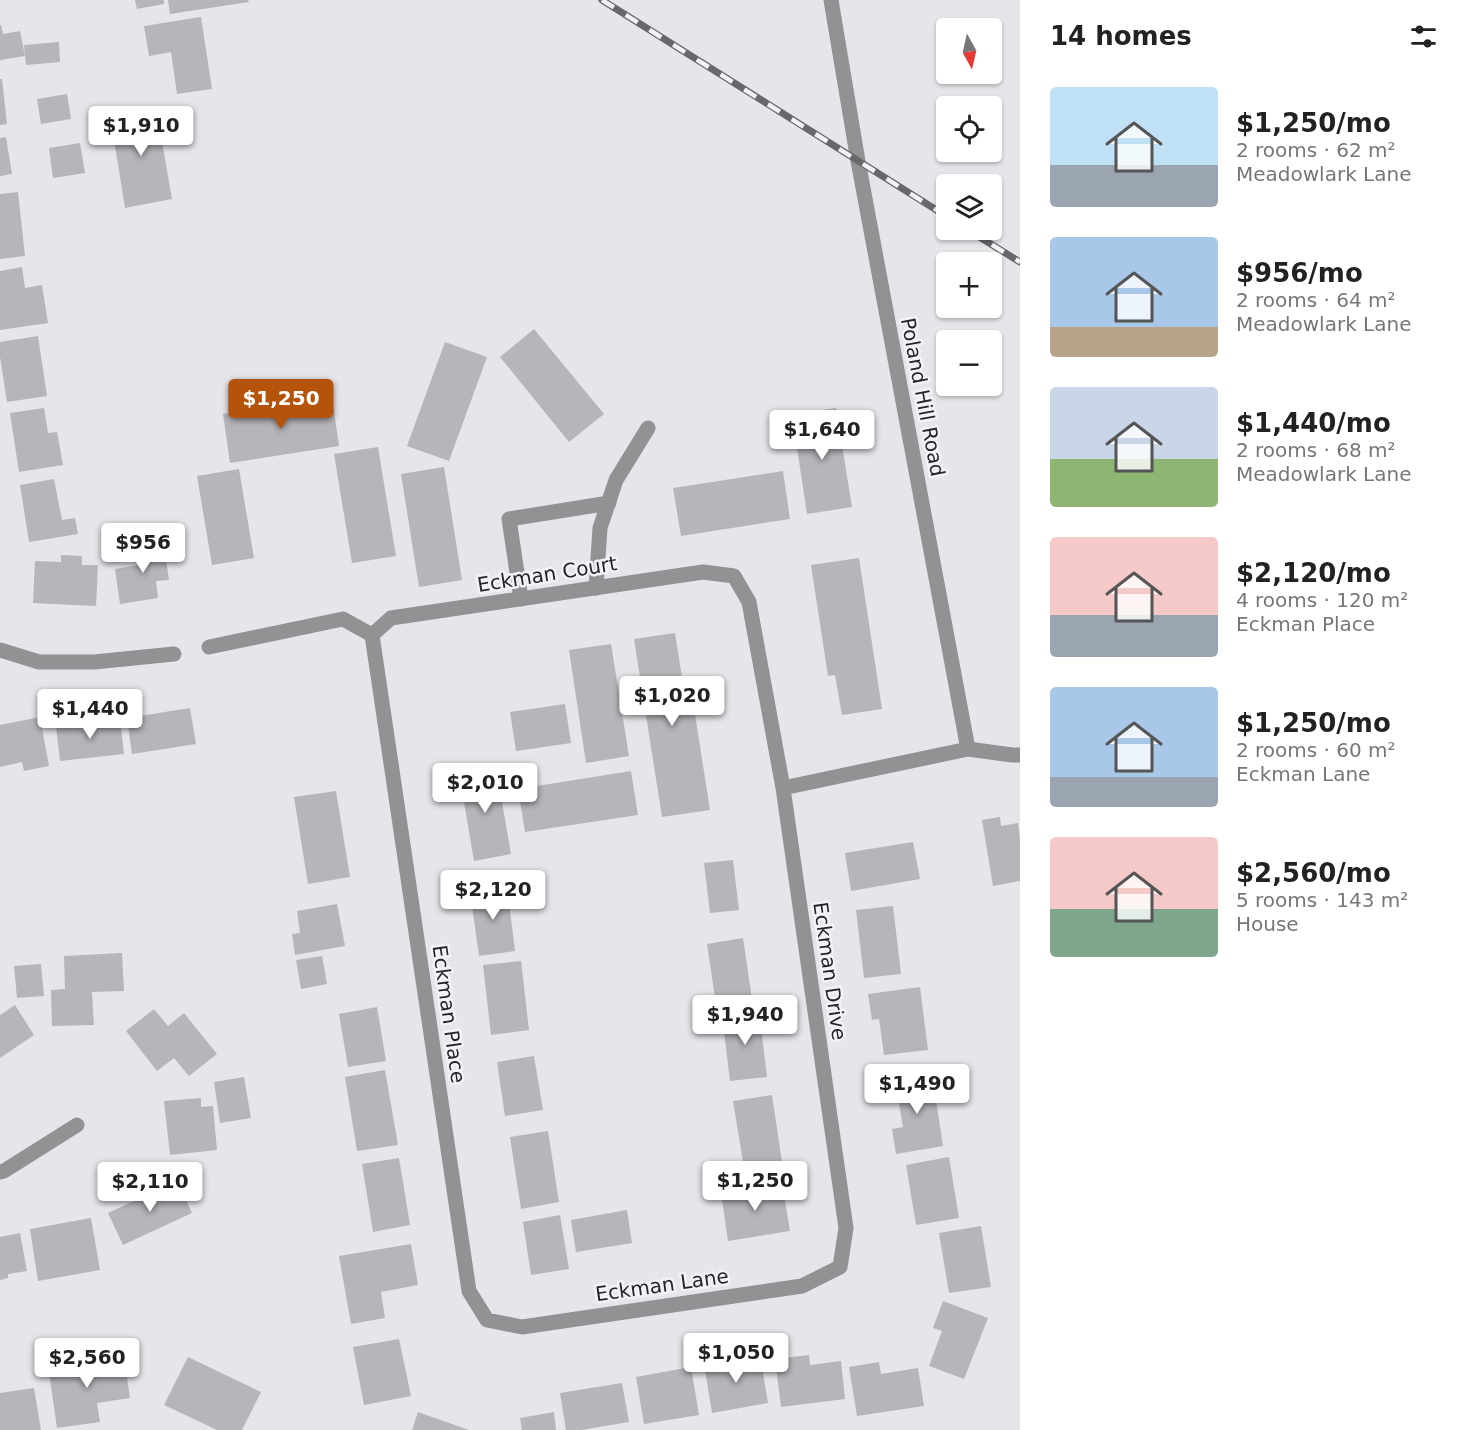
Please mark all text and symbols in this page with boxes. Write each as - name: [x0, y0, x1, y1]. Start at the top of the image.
- north arrow: [936, 18, 1002, 84]
- map controls: [936, 18, 1002, 396]
- icon: filters: [1407, 20, 1440, 53]
- text: 14 homes: [1050, 21, 1192, 51]
- button: locate: [936, 96, 1002, 162]
- pin: $1,910: [92, 106, 190, 157]
- text: $1,250/mo: [1236, 108, 1391, 138]
- icon: home: [1098, 111, 1170, 183]
- text: $1,910: [102, 113, 180, 137]
- text: 2 rooms · 62 m²: [1236, 138, 1396, 162]
- text: Meadowlark Lane: [1236, 162, 1411, 186]
- button: layers: [936, 174, 1002, 240]
- button: +: [936, 252, 1002, 318]
- text: $956/mo: [1236, 258, 1363, 288]
- icon: home: [1098, 261, 1170, 333]
- text: 2 rooms · 64 m²: [1236, 288, 1396, 312]
- text: Meadowlark Lane: [1236, 312, 1411, 336]
- street label: Poland Hill Road: [896, 315, 950, 479]
- button: −: [936, 330, 1002, 396]
- pin: $1,250: [232, 379, 330, 430]
- text: $1,250: [242, 386, 320, 410]
- text: $1,440/mo: [1236, 408, 1391, 438]
- pin: $1,640: [773, 410, 871, 461]
- icon: home: [1098, 411, 1170, 483]
- text: $1,640: [783, 417, 861, 441]
- text: 2 rooms · 68 m²: [1236, 438, 1396, 462]
- text: Meadowlark Lane: [1236, 462, 1411, 486]
- pin: $956: [107, 523, 179, 574]
- text: $956: [115, 530, 171, 554]
- street label: Eckman Court: [476, 551, 619, 597]
- text: $2,120/mo: [1236, 558, 1391, 588]
- icon: home: [1098, 561, 1170, 633]
- text: 4 rooms · 120 m²: [1236, 588, 1408, 612]
- text: Eckman Place: [1236, 612, 1375, 636]
- pin: $1,020: [623, 676, 721, 727]
- text: $1,020: [633, 683, 711, 707]
- pin: $1,440: [41, 689, 139, 740]
- text: $1,440: [51, 696, 129, 720]
- text: $1,250/mo: [1236, 708, 1391, 738]
- icon: home: [1098, 711, 1170, 783]
- text: 2 rooms · 60 m²: [1236, 738, 1396, 762]
- text: Eckman Lane: [1236, 762, 1370, 786]
- pin: $2,010: [436, 763, 534, 814]
- text: $2,010: [446, 770, 524, 794]
- text: $2,560/mo: [1236, 858, 1391, 888]
- icon: home: [1098, 861, 1170, 933]
- pin: $2,120: [444, 870, 542, 921]
- text: $2,120: [454, 877, 532, 901]
- text: 5 rooms · 143 m²: [1236, 888, 1408, 912]
- street label: Eckman Drive: [808, 900, 852, 1042]
- text: House: [1236, 912, 1299, 936]
- street label: Eckman Place: [427, 943, 471, 1085]
- pin: $1,940: [696, 995, 794, 1046]
- text: $1,940: [706, 1002, 784, 1026]
- pin: $1,490: [868, 1064, 966, 1115]
- text: $1,490: [878, 1071, 956, 1095]
- pin: $1,250: [706, 1161, 804, 1212]
- pin: $2,110: [101, 1162, 199, 1213]
- text: $1,250: [716, 1168, 794, 1192]
- text: $2,110: [111, 1169, 189, 1193]
- street label: Eckman Lane: [594, 1264, 730, 1306]
- pin: $1,050: [687, 1333, 785, 1384]
- pin: $2,560: [38, 1338, 136, 1389]
- text: $1,050: [697, 1340, 775, 1364]
- text: $2,560: [48, 1345, 126, 1369]

